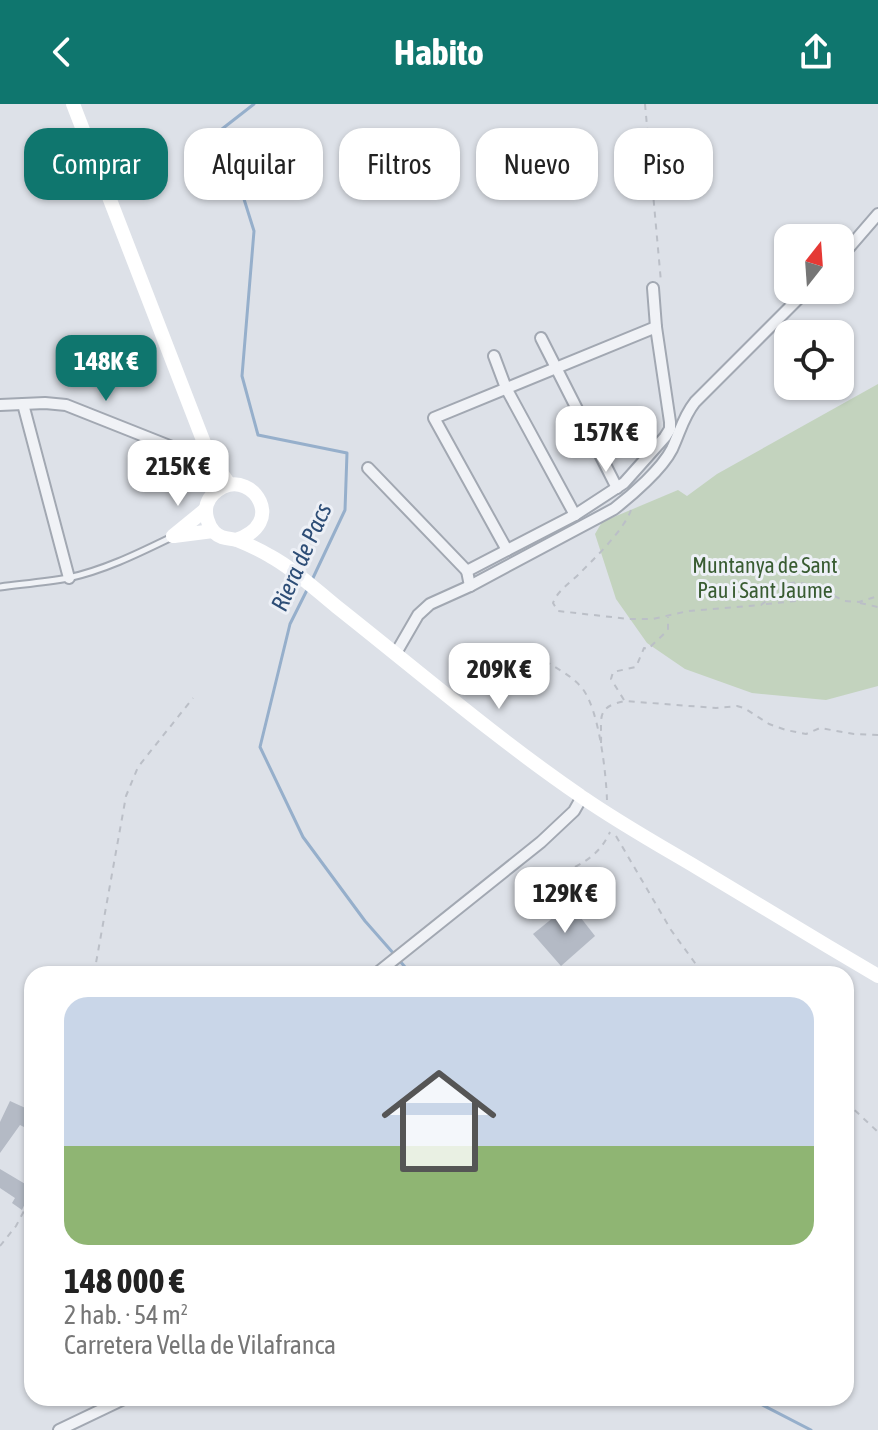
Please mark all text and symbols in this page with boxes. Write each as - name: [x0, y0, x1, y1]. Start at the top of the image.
- icon: back: [40, 30, 84, 74]
- icon: share: [794, 30, 838, 74]
- text: Habito: [394, 31, 484, 73]
- chip: Comprar: [24, 128, 168, 200]
- chip: Alquilar: [184, 128, 323, 200]
- chip: Filtros: [339, 128, 460, 200]
- chip: Nuevo: [476, 128, 598, 200]
- chip: Piso: [614, 128, 713, 200]
- north arrow: [774, 224, 854, 304]
- map controls: [774, 224, 854, 400]
- button: locate: [774, 320, 854, 400]
- pin: 148K €: [41, 335, 171, 403]
- text: 148K €: [74, 346, 138, 376]
- pin: 157K €: [541, 406, 671, 474]
- text: 157K €: [574, 417, 638, 447]
- pin: 215K €: [113, 440, 243, 508]
- text: 215K €: [146, 451, 210, 481]
- water label: Riera de Pacs: [265, 499, 337, 615]
- park label: Muntanya de Sant Pau i Sant Jaume: [692, 552, 838, 603]
- pin: 209K €: [434, 643, 564, 711]
- text: 209K €: [467, 654, 531, 684]
- pin: 129K €: [500, 867, 630, 935]
- text: 129K €: [533, 878, 597, 908]
- icon: home: [367, 1049, 511, 1193]
- text: 148 000 €: [64, 1261, 185, 1300]
- text: 2 hab. · 54 m²: [64, 1300, 188, 1330]
- text: Carretera Vella de Vilafranca: [64, 1330, 336, 1360]

